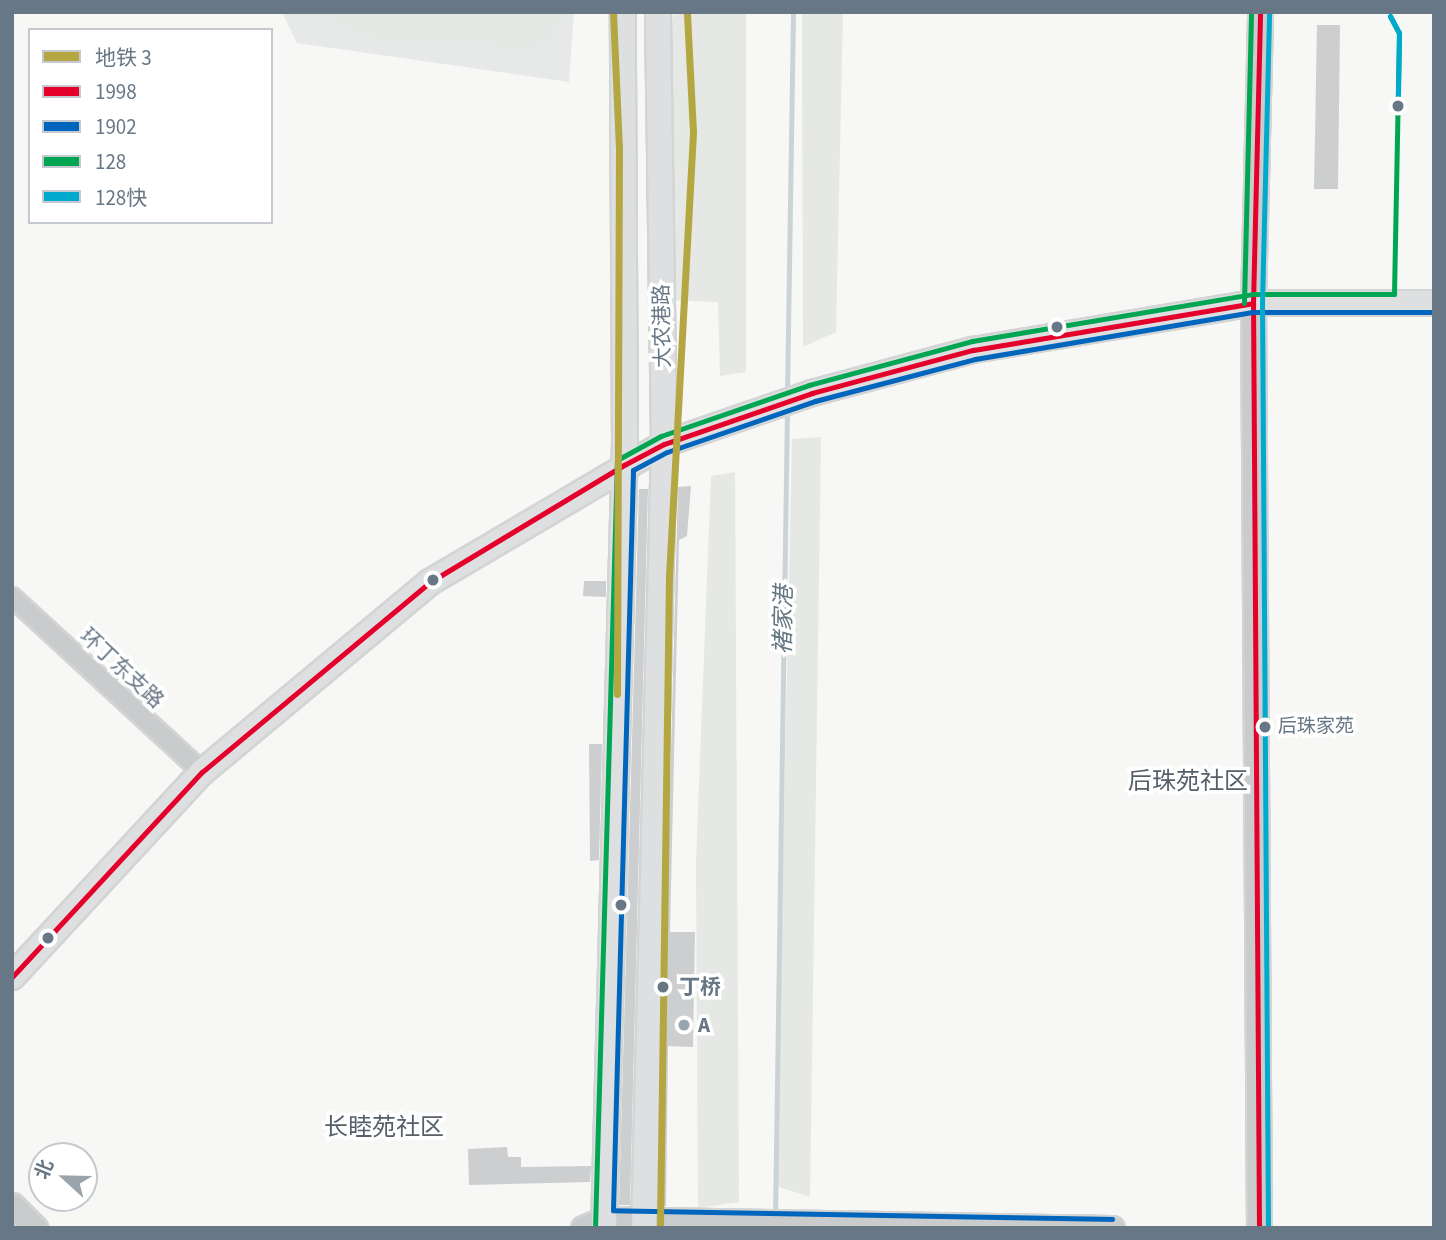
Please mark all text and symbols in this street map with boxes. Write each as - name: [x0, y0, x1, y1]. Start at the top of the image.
- legend: [28, 28, 273, 224]
- text: 地铁 3: [95, 43, 152, 73]
- text: 1998: [95, 77, 137, 107]
- unlabelled marker: [1391, 99, 1405, 113]
- text: 1902: [95, 112, 137, 142]
- text: 128: [95, 147, 126, 177]
- text: 128快: [95, 183, 147, 213]
- street label: 大农港路: [649, 284, 675, 368]
- unlabelled marker: [1050, 320, 1064, 334]
- unlabelled marker: [426, 573, 440, 587]
- water label: 褚家港: [770, 585, 798, 655]
- street label: 环丁东支路: [75, 623, 169, 713]
- place label: 后珠家苑: [1278, 716, 1354, 738]
- marker: 后珠家苑: [1258, 720, 1272, 734]
- district label: 后珠苑社区: [1128, 768, 1248, 796]
- unlabelled marker: [614, 898, 628, 912]
- unlabelled marker: [41, 931, 55, 945]
- place label: 丁桥: [679, 974, 721, 1000]
- marker: 丁桥: [653, 977, 673, 997]
- place label: A: [698, 1012, 710, 1038]
- marker: A: [676, 1017, 692, 1033]
- district label: 长睦苑社区: [324, 1114, 444, 1142]
- north arrow: [28, 1142, 98, 1212]
- text: 北: [29, 1156, 61, 1184]

